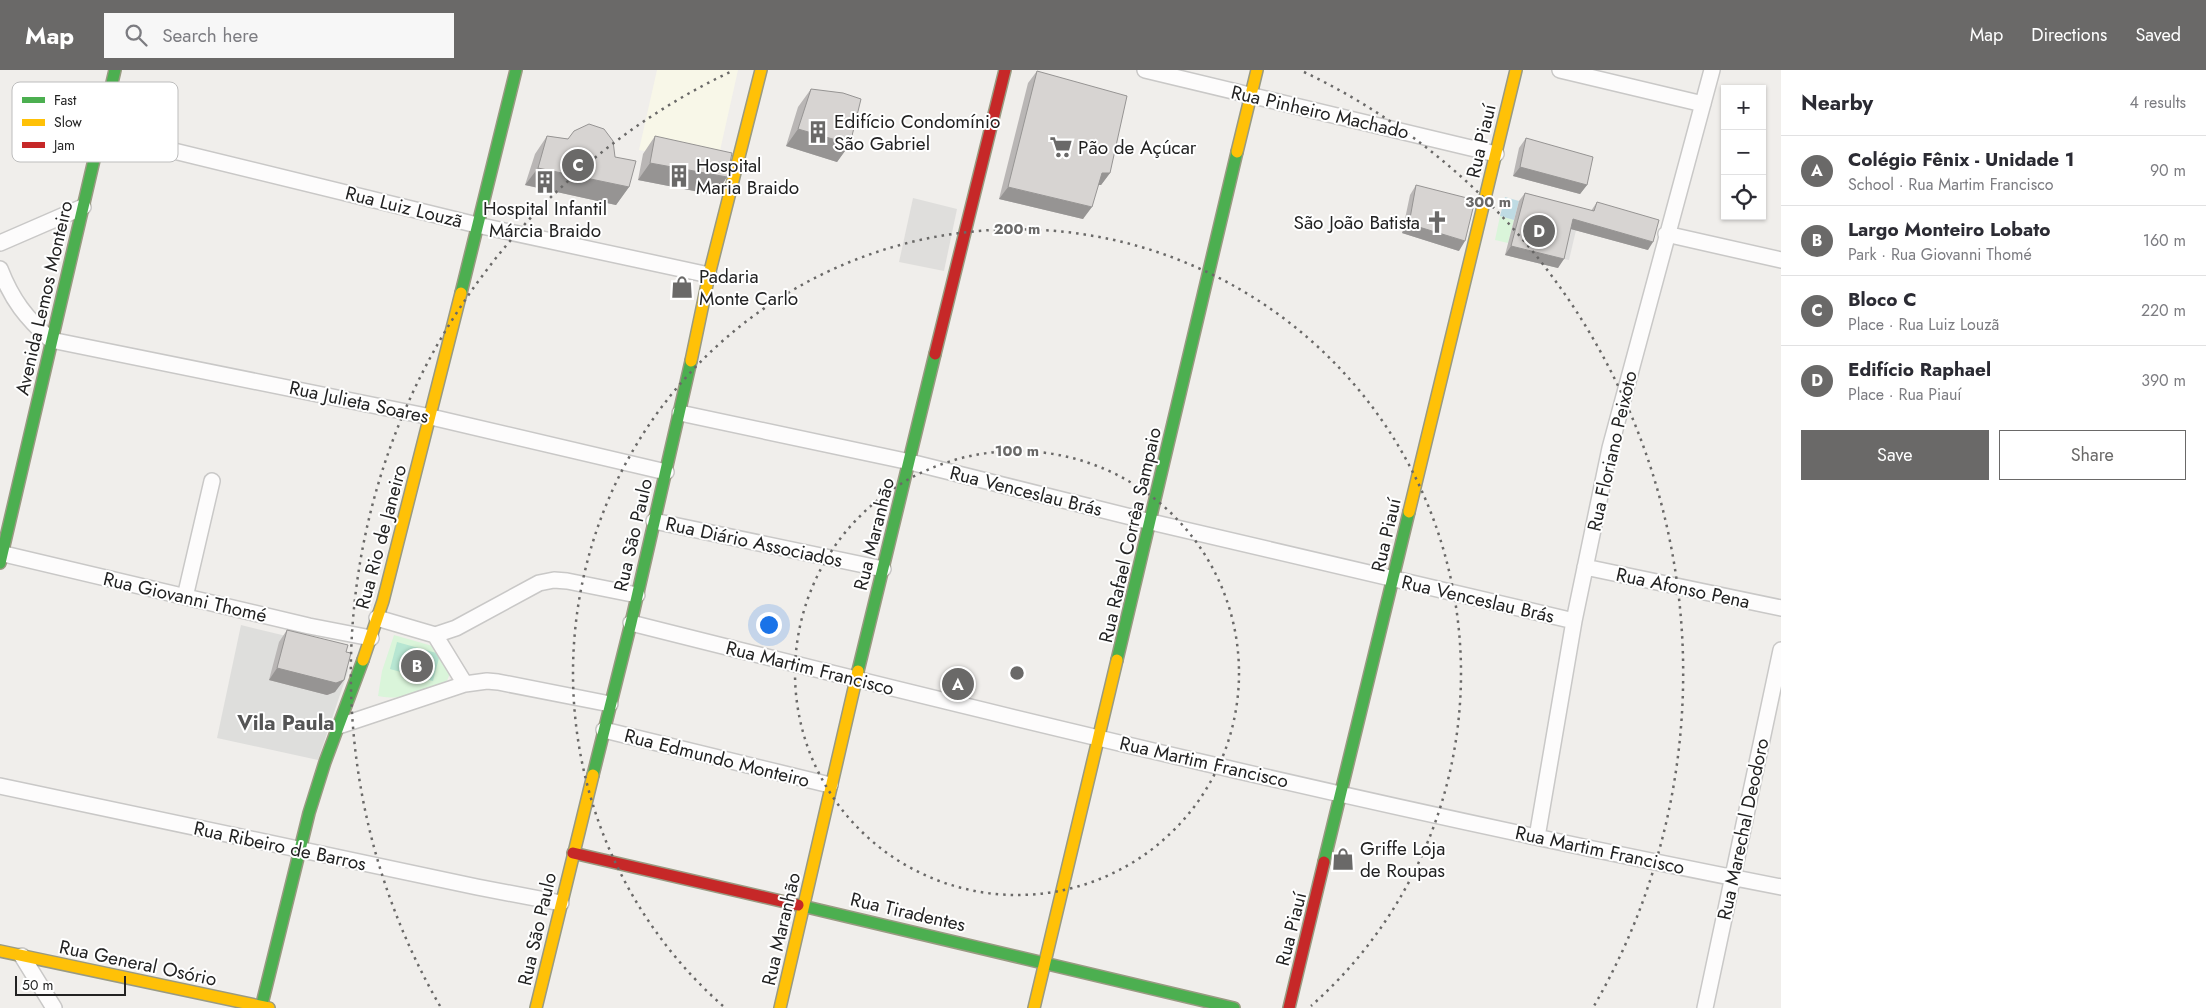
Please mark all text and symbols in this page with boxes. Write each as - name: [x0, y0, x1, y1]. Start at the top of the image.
- search box: [104, 13, 454, 58]
- text: Map: [25, 18, 74, 53]
- icon: search: [122, 21, 150, 49]
- text: Search here: [162, 22, 258, 49]
- text: Map: [1970, 22, 2003, 48]
- text: Directions: [2031, 22, 2107, 48]
- text: Saved: [2135, 22, 2181, 48]
- street label: Rua Pinheiro Machado: [1228, 78, 1412, 146]
- legend: [12, 82, 178, 162]
- map controls: [1721, 85, 1766, 220]
- button: +: [1721, 85, 1766, 130]
- text: Nearby: [1801, 88, 1873, 118]
- text: Fast: [54, 90, 77, 110]
- text: 4 results: [2130, 91, 2186, 114]
- street label: Rua Piauí: [1459, 100, 1503, 181]
- place label: Edifício Condomínio São Gabriel: [834, 108, 1000, 157]
- text: Slow: [54, 112, 82, 132]
- building icon: Edifício Condomínio São Gabriel: [805, 119, 831, 145]
- button: −: [1721, 130, 1766, 175]
- supermarket icon: Pão de Açúcar: [1048, 134, 1074, 160]
- place label: Pão de Açúcar: [1078, 134, 1197, 161]
- text: Jam: [52, 135, 75, 155]
- pin: C: [562, 146, 594, 184]
- text: Colégio Fênix - Unidade 1: [1848, 146, 2074, 173]
- place label: Hospital Maria Braido: [696, 152, 799, 201]
- text: A: [1811, 159, 1823, 182]
- text: 90 m: [2150, 159, 2186, 182]
- building icon: Hospital Maria Braido: [666, 163, 692, 189]
- building icon: Hospital Infantil Márcia Braido: [532, 169, 558, 195]
- text: School · Rua Martim Francisco: [1848, 173, 2054, 196]
- button: locate: [1721, 175, 1766, 220]
- street label: Rua Luiz Louzã: [343, 179, 465, 235]
- text: 300 m: [1465, 191, 1511, 213]
- place label: Hospital Infantil Márcia Braido: [483, 195, 607, 244]
- street label: Avenida Lemos Monteiro: [9, 198, 79, 398]
- place label: São João Batista: [1293, 209, 1420, 236]
- church icon: São João Batista: [1424, 209, 1450, 235]
- pin: D: [1523, 212, 1555, 250]
- text: Largo Monteiro Lobato: [1848, 216, 2050, 243]
- text: 200 m: [994, 218, 1040, 240]
- text: B: [1812, 229, 1822, 252]
- text: 160 m: [2143, 229, 2186, 252]
- text: Park · Rua Giovanni Thomé: [1848, 243, 2032, 266]
- place label: Padaria Monte Carlo: [699, 263, 798, 312]
- shop icon: Padaria Monte Carlo: [669, 274, 695, 300]
- text: Bloco C: [1848, 286, 1917, 313]
- text: C: [1811, 299, 1823, 322]
- text: 220 m: [2141, 299, 2186, 322]
- text: Place · Rua Luiz Louzã: [1848, 313, 1999, 336]
- text: Edifício Raphael: [1848, 356, 1991, 383]
- street label: Rua Floriano Peixoto: [1580, 368, 1644, 534]
- text: D: [1811, 369, 1823, 392]
- text: 390 m: [2141, 369, 2186, 392]
- street label: Rua Julieta Soares: [287, 374, 432, 430]
- text: Place · Rua Piauí: [1848, 383, 1961, 406]
- street label: Rua Rafael Corrêa Sampaio: [1092, 425, 1168, 645]
- button: Save: [1801, 430, 1989, 480]
- button: Share: [1999, 430, 2186, 480]
- text: 100 m: [995, 440, 1039, 462]
- street label: Rua Venceslau Brás: [947, 459, 1105, 523]
- street label: Rua Rio de Janeiro: [349, 462, 413, 612]
- street label: Rua Maranhão: [847, 475, 901, 593]
- street label: Rua São Paulo: [607, 476, 659, 594]
- street label: Rua Piauí: [1364, 494, 1408, 575]
- street label: Rua Diário Associados: [663, 510, 845, 574]
- street label: Rua Afonso Pena: [1614, 561, 1752, 615]
- street label: Rua Giovanni Thomé: [101, 565, 270, 629]
- street label: Rua Venceslau Brás: [1399, 568, 1557, 630]
- your location: [756, 612, 782, 638]
- street label: Rua Martim Francisco: [723, 634, 897, 702]
- pin: B: [401, 647, 433, 685]
- centre of rings: [1008, 664, 1026, 682]
- pin: A: [942, 665, 974, 703]
- district label: Vila Paula: [236, 708, 335, 738]
- street label: Rua Edmundo Monteiro: [622, 722, 812, 794]
- street label: Rua Martim Francisco: [1117, 729, 1291, 795]
- street label: Rua Marechal Deodoro: [1711, 736, 1775, 922]
- street label: Rua Ribeiro de Barros: [191, 815, 369, 878]
- street label: Rua Martim Francisco: [1513, 819, 1687, 881]
- place label: Griffe Loja de Roupas: [1360, 835, 1445, 884]
- shop icon: Griffe Loja de Roupas: [1330, 846, 1356, 872]
- street label: Rua São Paulo: [511, 870, 563, 988]
- street label: Rua Maranhão: [755, 870, 807, 988]
- street label: Rua Tiradentes: [848, 886, 969, 938]
- street label: Rua Piauí: [1269, 888, 1313, 969]
- street label: Rua General Osório: [57, 933, 219, 993]
- scale bar: [15, 973, 126, 996]
- text: 50 m: [22, 975, 53, 995]

